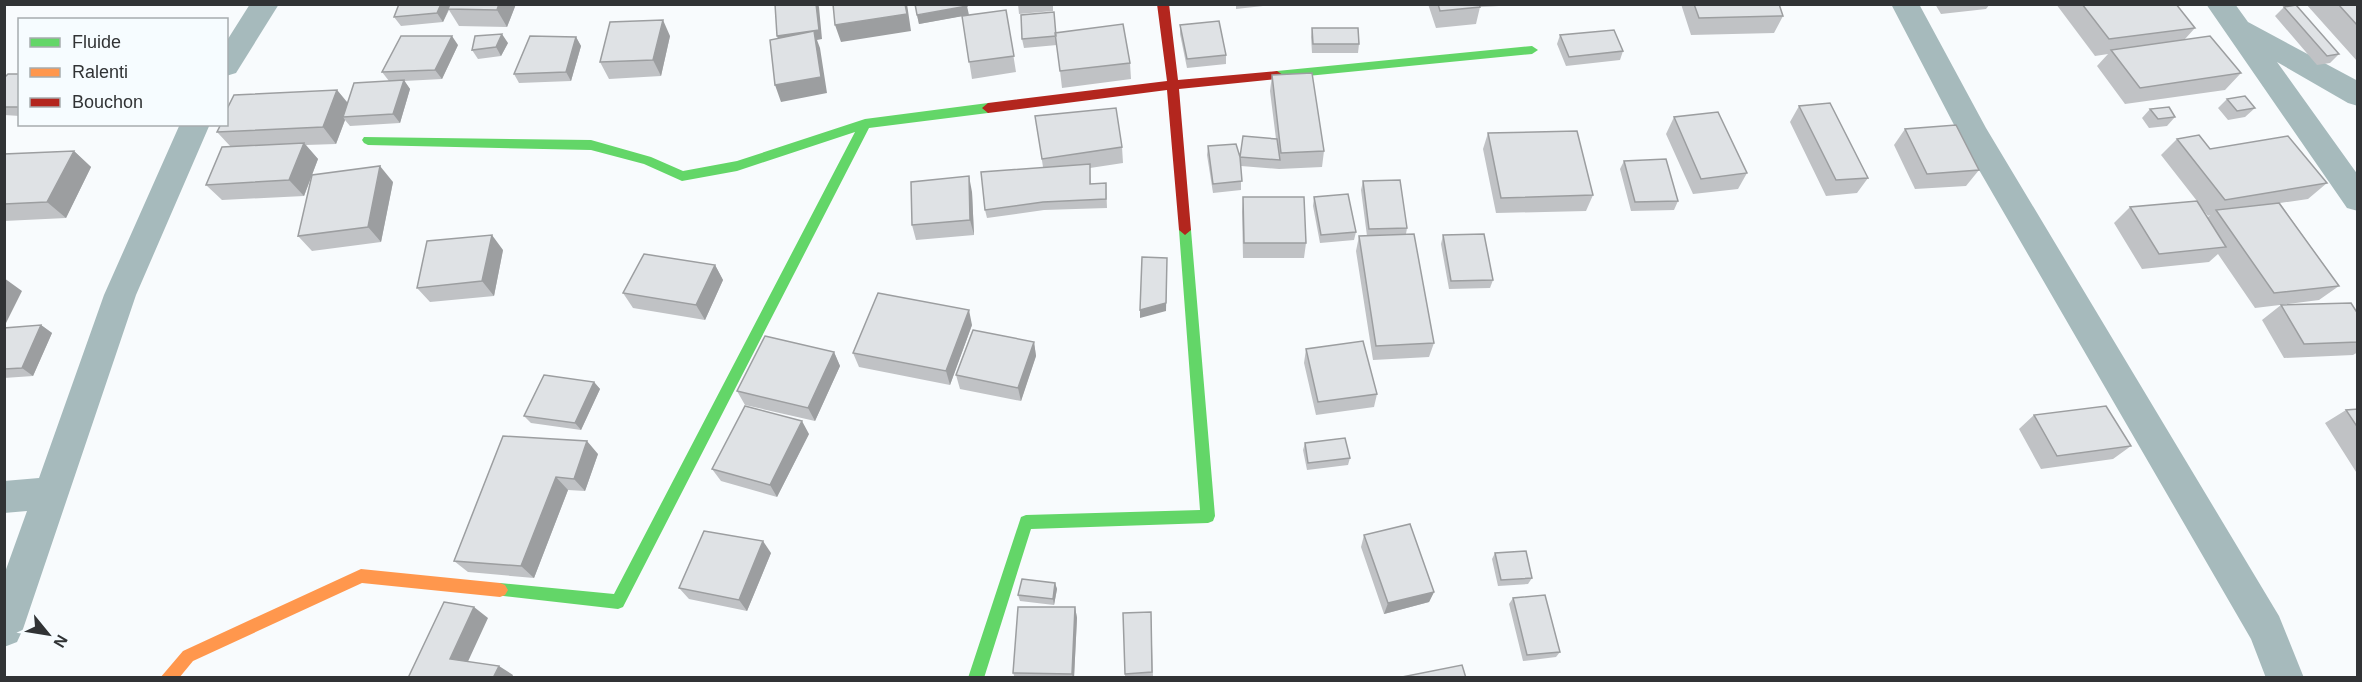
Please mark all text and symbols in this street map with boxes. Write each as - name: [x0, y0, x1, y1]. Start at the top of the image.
- legend: [18, 18, 228, 126]
- text: Fluide: [72, 32, 121, 52]
- text: Ralenti: [72, 62, 128, 82]
- text: Bouchon: [72, 92, 143, 112]
- north arrow: [18, 604, 78, 664]
- text: N: [50, 632, 71, 651]

